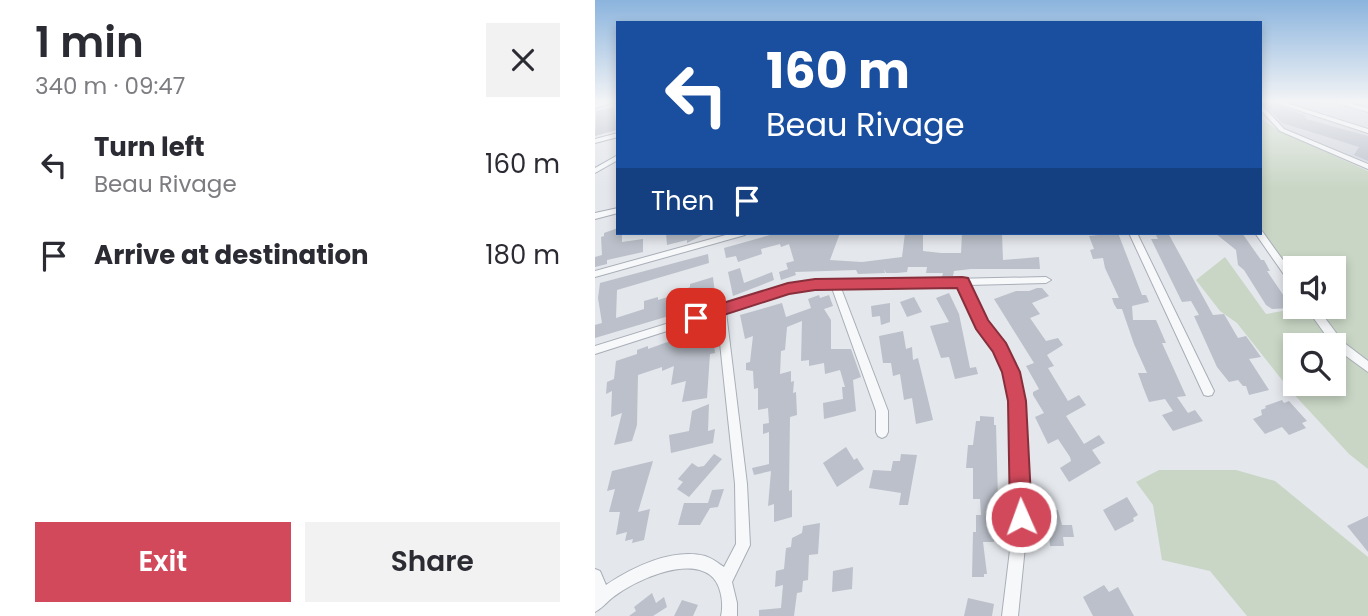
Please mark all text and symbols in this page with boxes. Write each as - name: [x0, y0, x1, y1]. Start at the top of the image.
- text: 1 min: [35, 13, 144, 72]
- button: close: [486, 23, 560, 97]
- text: 160 m: [766, 37, 910, 105]
- icon: left: [651, 49, 742, 140]
- text: 340 m · 09:47: [35, 70, 185, 102]
- text: Beau Rivage: [766, 102, 965, 147]
- text: Turn left: [94, 129, 205, 165]
- icon: left: [35, 146, 73, 184]
- text: 160 m: [485, 146, 560, 182]
- text: Beau Rivage: [94, 168, 237, 200]
- icon: arrive: [728, 182, 766, 220]
- text: Then: [651, 183, 714, 219]
- icon: arrive: [35, 237, 73, 275]
- text: Arrive at destination: [94, 237, 369, 273]
- text: 180 m: [485, 237, 560, 273]
- map controls: [1283, 256, 1346, 396]
- button: sound: [1283, 256, 1346, 319]
- pin: [666, 288, 726, 348]
- icon: arrive: [677, 299, 715, 337]
- button: search: [1283, 333, 1346, 396]
- position arrow: [984, 480, 1058, 554]
- button: Exit: [35, 522, 291, 602]
- button: Share: [305, 522, 560, 602]

